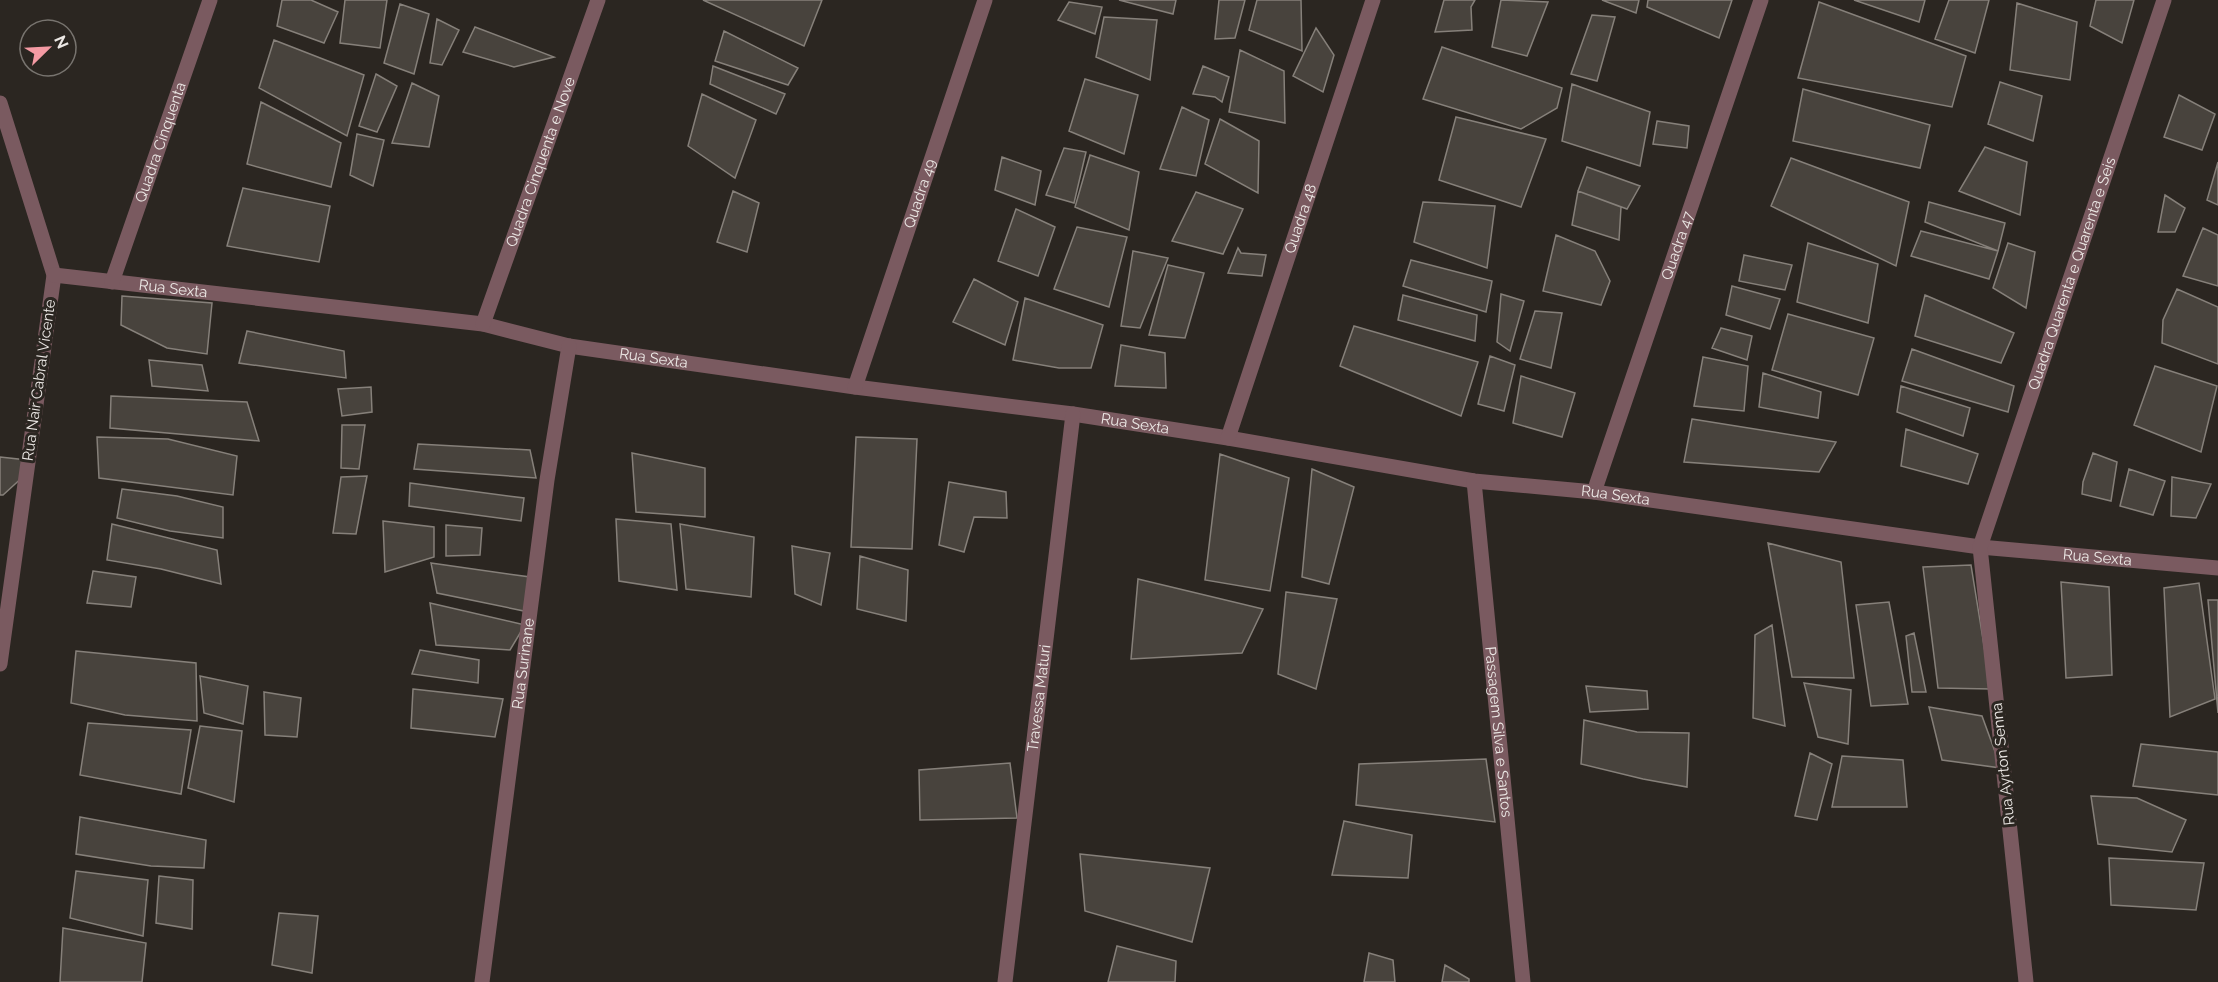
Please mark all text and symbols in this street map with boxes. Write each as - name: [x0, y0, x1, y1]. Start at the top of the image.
- north arrow: [18, 18, 78, 78]
- text: N: [50, 33, 72, 52]
- street label: Quadra Cinquenta e Nove: [502, 74, 579, 249]
- street label: Quadra Cinquenta: [131, 80, 190, 205]
- street label: Quadra Quarenta e Quarenta e Seis: [2024, 155, 2120, 392]
- street label: Quadra 49: [900, 156, 940, 231]
- street label: Quadra 48: [1281, 182, 1320, 256]
- street label: Quadra 47: [1658, 209, 1698, 282]
- street label: Rua Sexta: [138, 276, 209, 301]
- street label: Rua Nair Cabral Vicente: [19, 298, 59, 462]
- street label: Rua Sexta: [618, 344, 689, 372]
- street label: Rua Sexta: [1100, 409, 1171, 438]
- street label: Rua Sexta: [1580, 482, 1651, 509]
- street label: Rua Sexta: [2062, 545, 2133, 569]
- street label: Rua Surinane: [508, 617, 538, 710]
- street label: Travessa Maturi: [1024, 643, 1054, 753]
- street label: Passagem Silva e Santos: [1481, 646, 1516, 818]
- street label: Rua Ayrton Senna: [1988, 702, 2018, 826]

